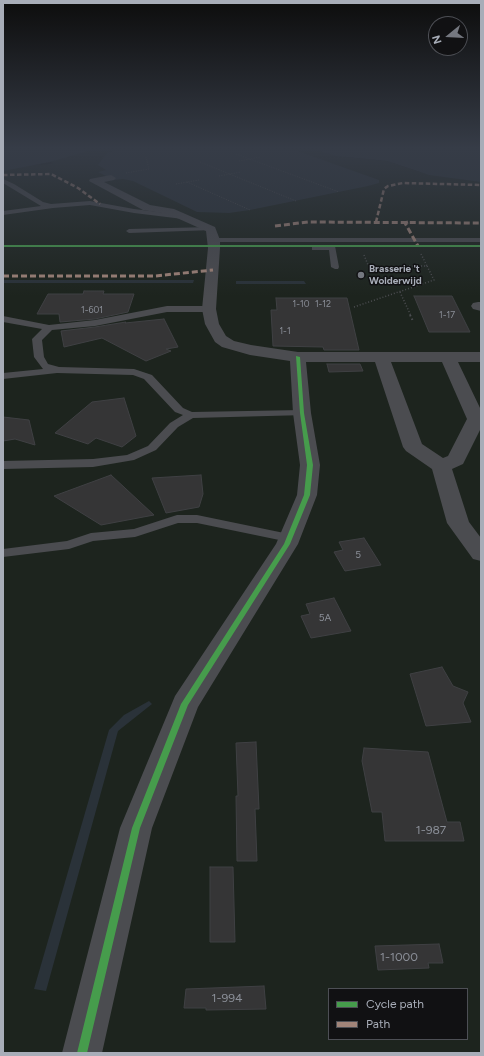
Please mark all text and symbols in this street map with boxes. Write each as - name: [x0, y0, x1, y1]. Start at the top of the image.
- north arrow: [428, 16, 468, 56]
- text: N: [430, 34, 445, 46]
- place label: Brasserie 't Wolderwijd: [369, 263, 422, 286]
- marker: Brasserie 't Wolderwijd: [356, 270, 366, 280]
- house number: 1-10: [293, 299, 309, 309]
- house number: 1-12: [315, 299, 331, 309]
- house number: 1-601: [81, 305, 103, 315]
- house number: 1-17: [439, 310, 455, 320]
- house number: 1-1: [279, 326, 291, 336]
- house number: 5: [355, 549, 361, 561]
- house number: 5A: [319, 612, 331, 624]
- house number: 1-987: [416, 823, 446, 837]
- house number: 1-1000: [380, 950, 418, 964]
- legend: [328, 988, 468, 1040]
- house number: 1-994: [212, 991, 242, 1005]
- text: Cycle path: [366, 997, 424, 1011]
- text: Path: [366, 1017, 390, 1031]

